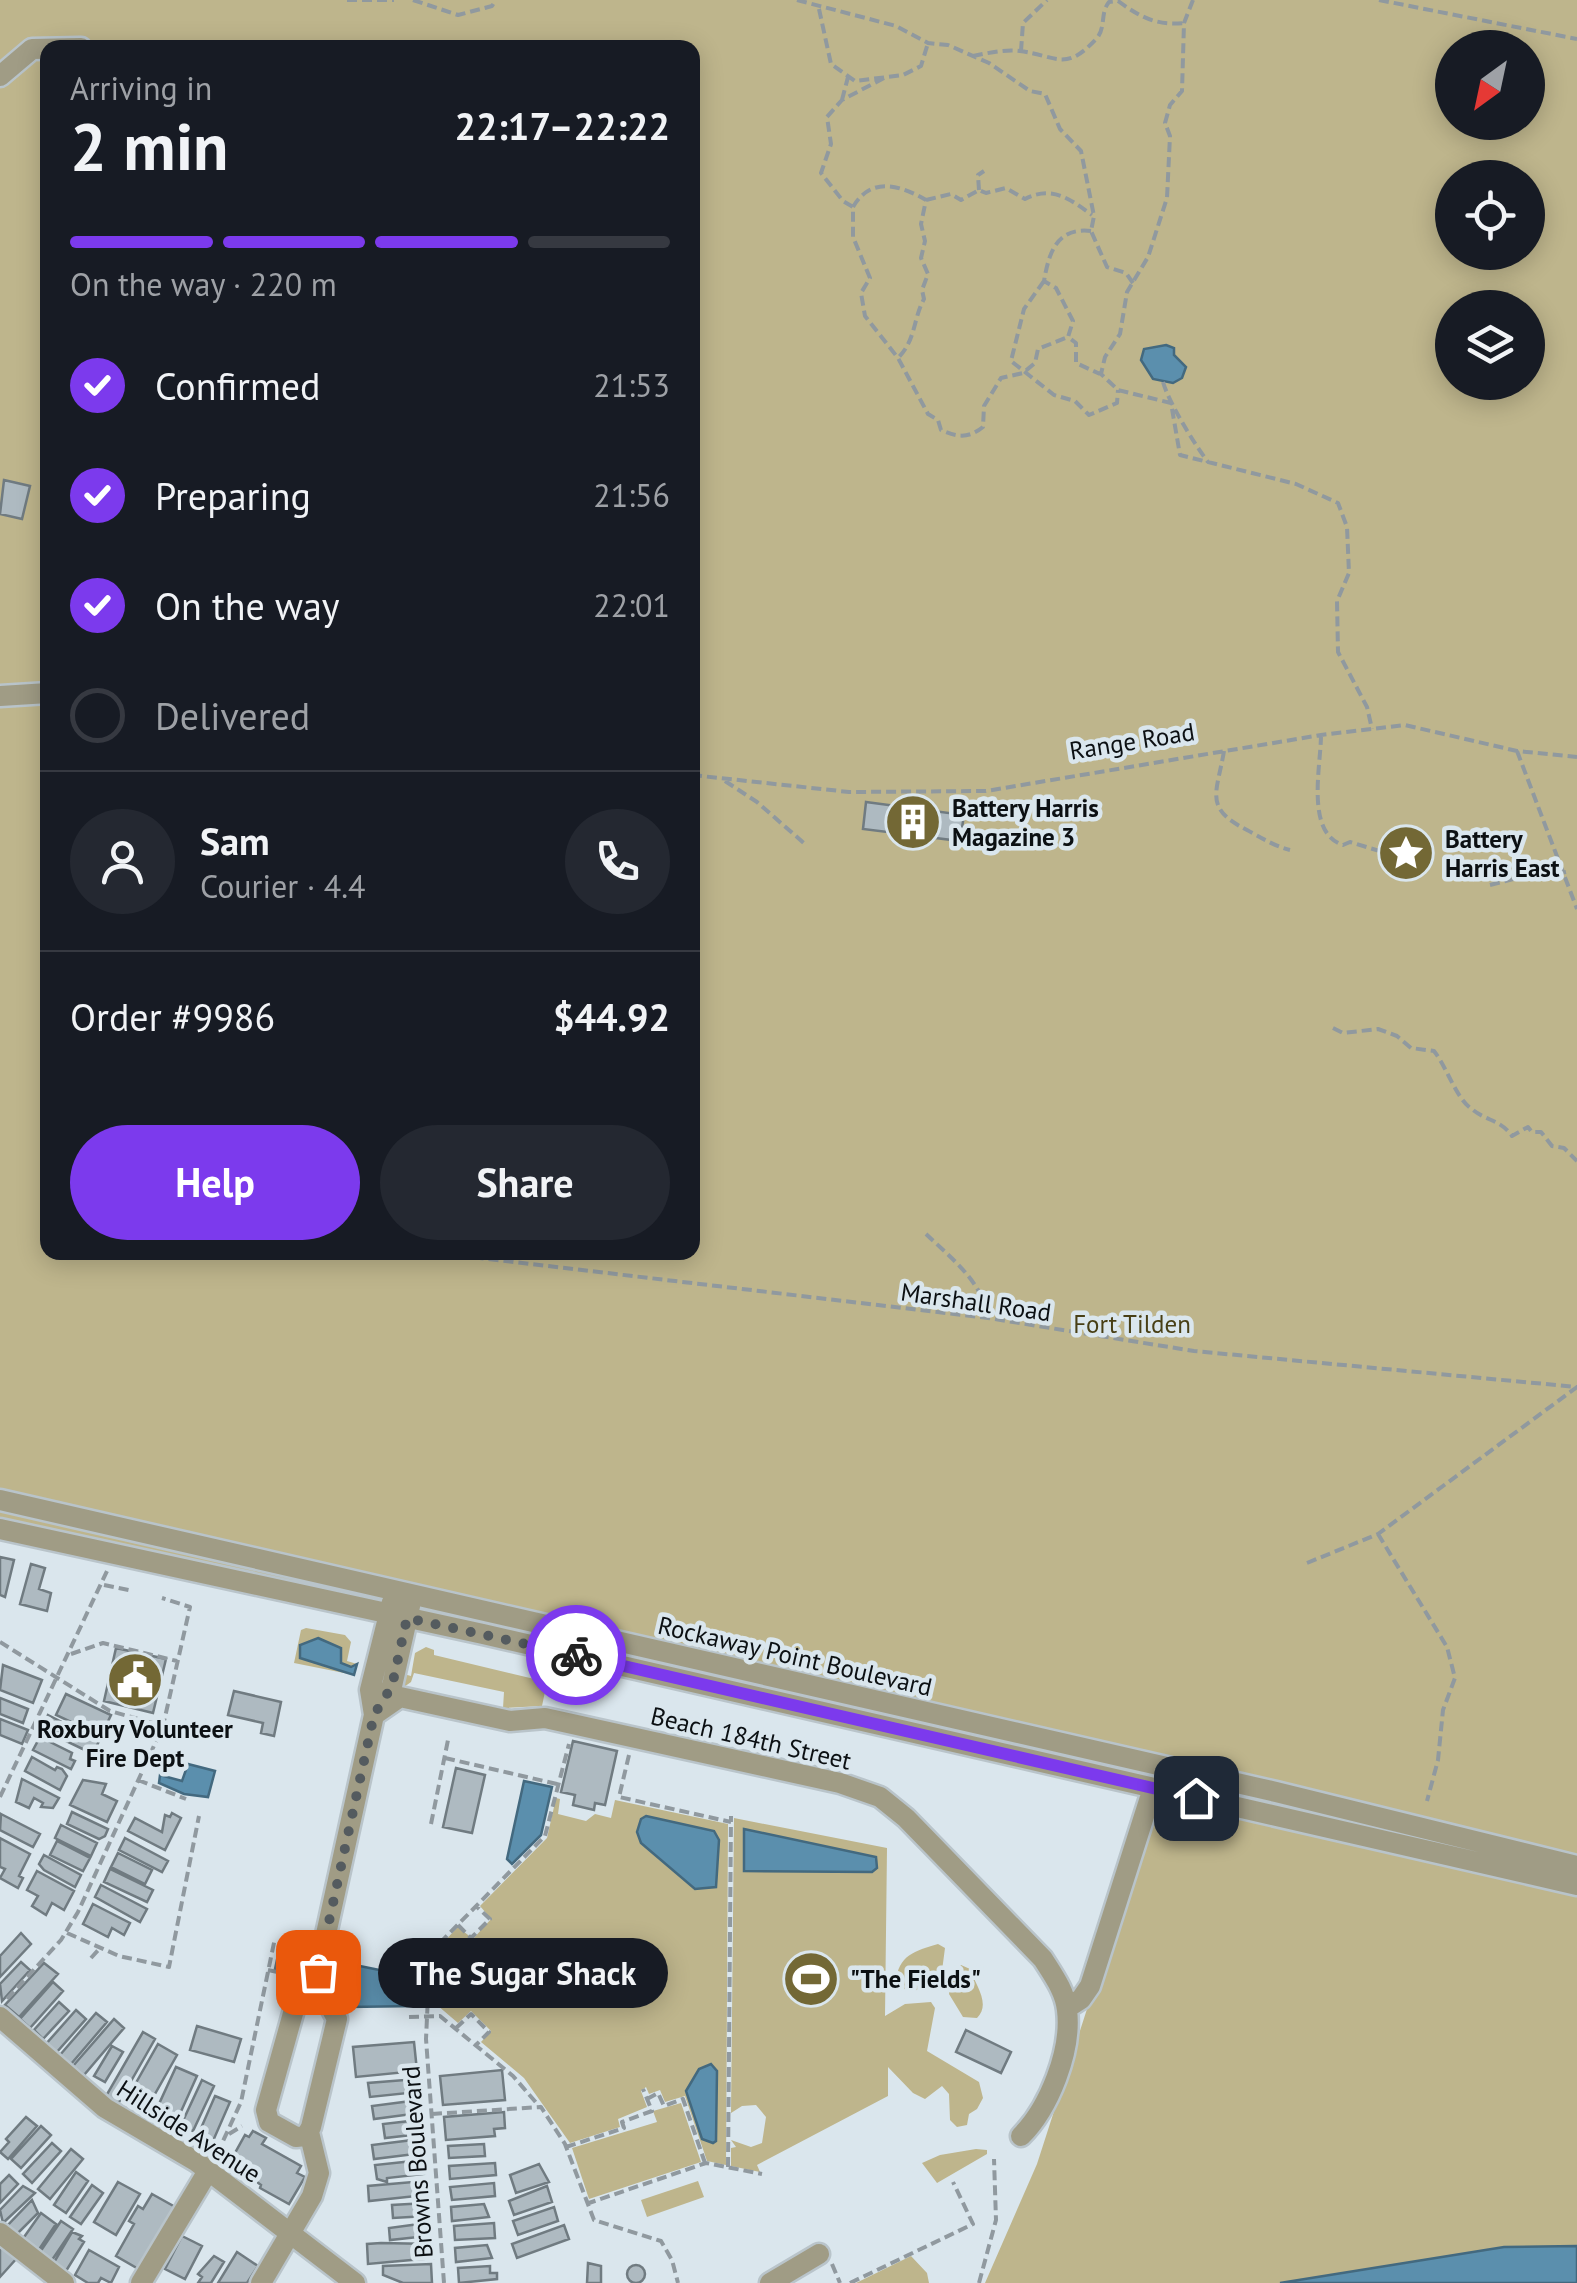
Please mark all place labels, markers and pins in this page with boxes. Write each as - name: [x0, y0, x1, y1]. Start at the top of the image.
- building icon: Battery Harris Magazine 3: [883, 792, 943, 852]
- place label: Battery Harris Magazine 3: [952, 792, 1099, 853]
- place icon: Battery Harris East: [1376, 823, 1436, 883]
- place label: Battery Harris East: [1445, 823, 1560, 884]
- public building icon: Roxbury Volunteer Fire Dept: [105, 1650, 165, 1710]
- place label: Roxbury Volunteer Fire Dept: [37, 1713, 233, 1774]
- pin: [1154, 1756, 1239, 1841]
- pin: [276, 1930, 361, 2015]
- callout: The Sugar Shack: [378, 1937, 668, 2007]
- sports icon: "The Fields": [781, 1949, 841, 2009]
- place label: "The Fields": [850, 1963, 981, 1995]

